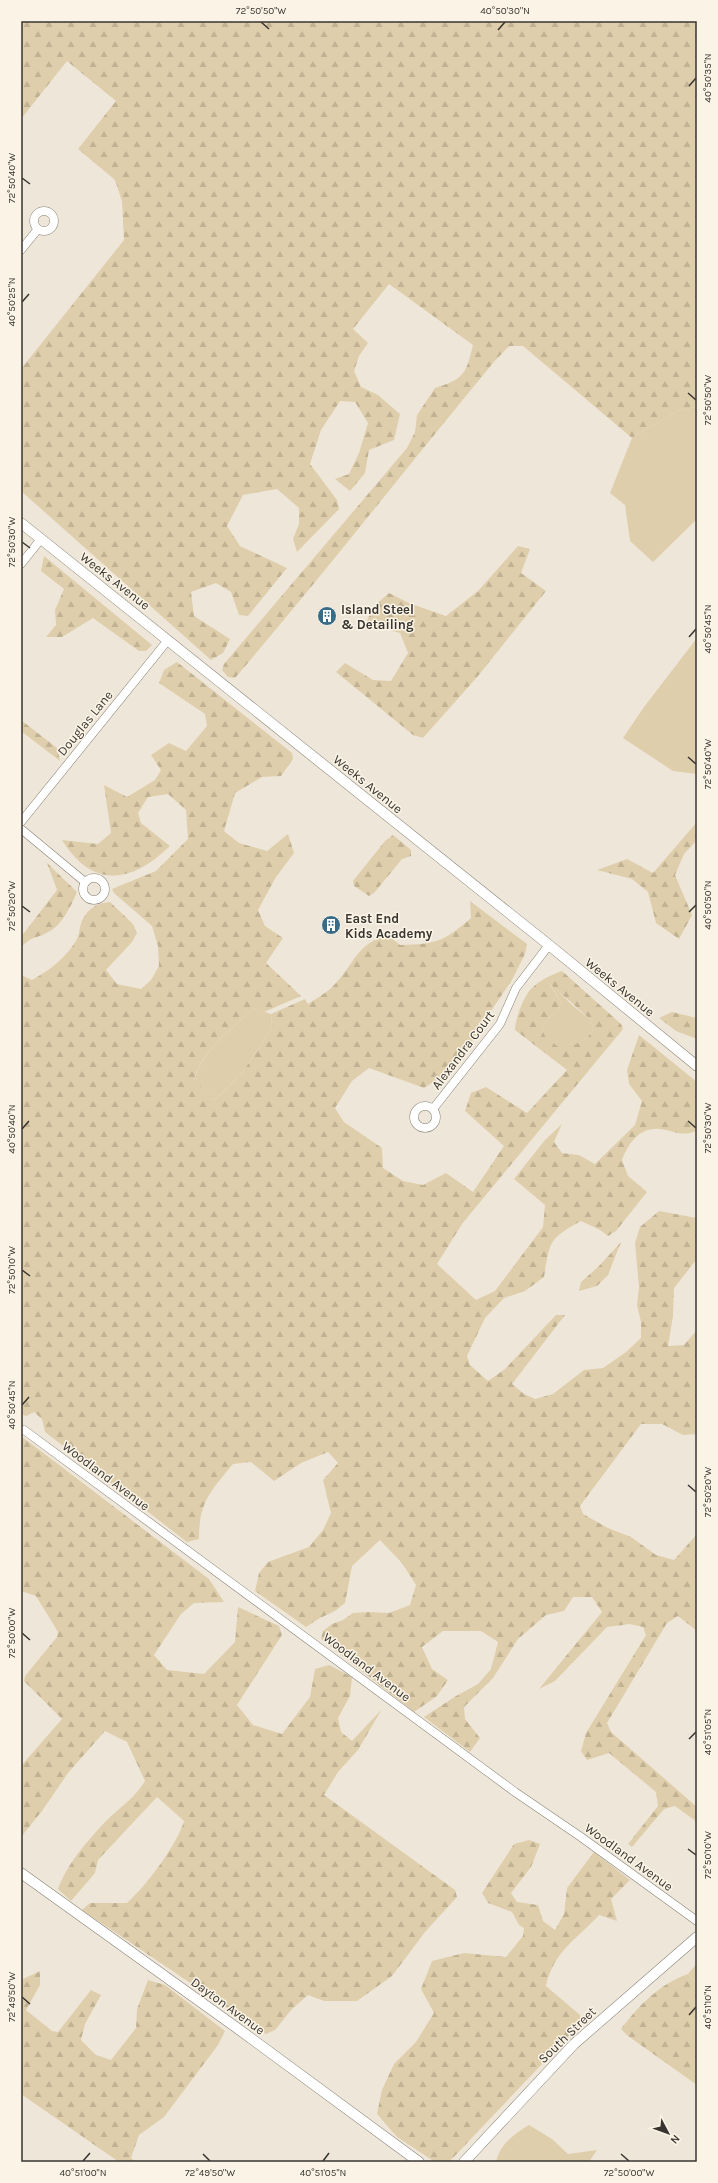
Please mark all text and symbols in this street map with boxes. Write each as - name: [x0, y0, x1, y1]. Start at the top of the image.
- text: 72°50'50"W: [236, 5, 286, 17]
- text: 40°50'30"N: [480, 5, 530, 17]
- text: 40°50'35"N: [702, 53, 714, 103]
- text: 72°50'40"W: [6, 153, 18, 203]
- text: 40°50'25"N: [6, 277, 18, 327]
- text: 72°50'50"W: [702, 375, 714, 425]
- text: 72°50'30"W: [6, 517, 18, 567]
- street label: Weeks Avenue: [77, 549, 153, 613]
- place label: Island Steel & Detailing: [341, 602, 414, 632]
- building icon: Island Steel & Detailing: [316, 605, 338, 627]
- text: 40°50'45"N: [702, 605, 714, 653]
- street label: Douglas Lane: [54, 687, 116, 759]
- text: 72°50'40"W: [702, 739, 714, 789]
- street label: Weeks Avenue: [330, 752, 406, 817]
- text: 40°50'50"N: [702, 880, 714, 930]
- text: 72°50'20"W: [6, 881, 18, 931]
- place label: East End Kids Academy: [345, 911, 433, 941]
- building icon: East End Kids Academy: [320, 914, 342, 936]
- street label: Weeks Avenue: [582, 955, 658, 1020]
- street label: Alexandra Court: [429, 1008, 498, 1092]
- text: 72°50'30"W: [702, 1103, 714, 1153]
- text: 40°50'40"N: [6, 1104, 18, 1154]
- text: 72°50'10"W: [6, 1246, 18, 1294]
- text: 40°50'45"N: [6, 1381, 18, 1429]
- street label: Woodland Avenue: [59, 1438, 153, 1514]
- text: 72°50'20"W: [702, 1467, 714, 1517]
- text: 72°50'00"W: [6, 1608, 18, 1658]
- street label: Woodland Avenue: [320, 1629, 414, 1705]
- text: 40°51'05"N: [702, 1709, 714, 1755]
- street label: Woodland Avenue: [582, 1820, 676, 1894]
- text: 72°50'10"W: [702, 1831, 714, 1879]
- text: 72°49'50"W: [6, 1972, 18, 2022]
- street label: Dayton Avenue: [188, 1974, 268, 2038]
- text: 40°51'10"N: [702, 1985, 714, 2029]
- street label: South Street: [535, 2004, 599, 2066]
- north arrow: [648, 2113, 688, 2153]
- text: N: [668, 2132, 683, 2146]
- text: 40°51'00"N: [60, 2167, 107, 2179]
- text: 72°49'50"W: [185, 2167, 235, 2179]
- text: 40°51'05"N: [300, 2167, 346, 2179]
- text: 72°50'00"W: [604, 2167, 654, 2179]

